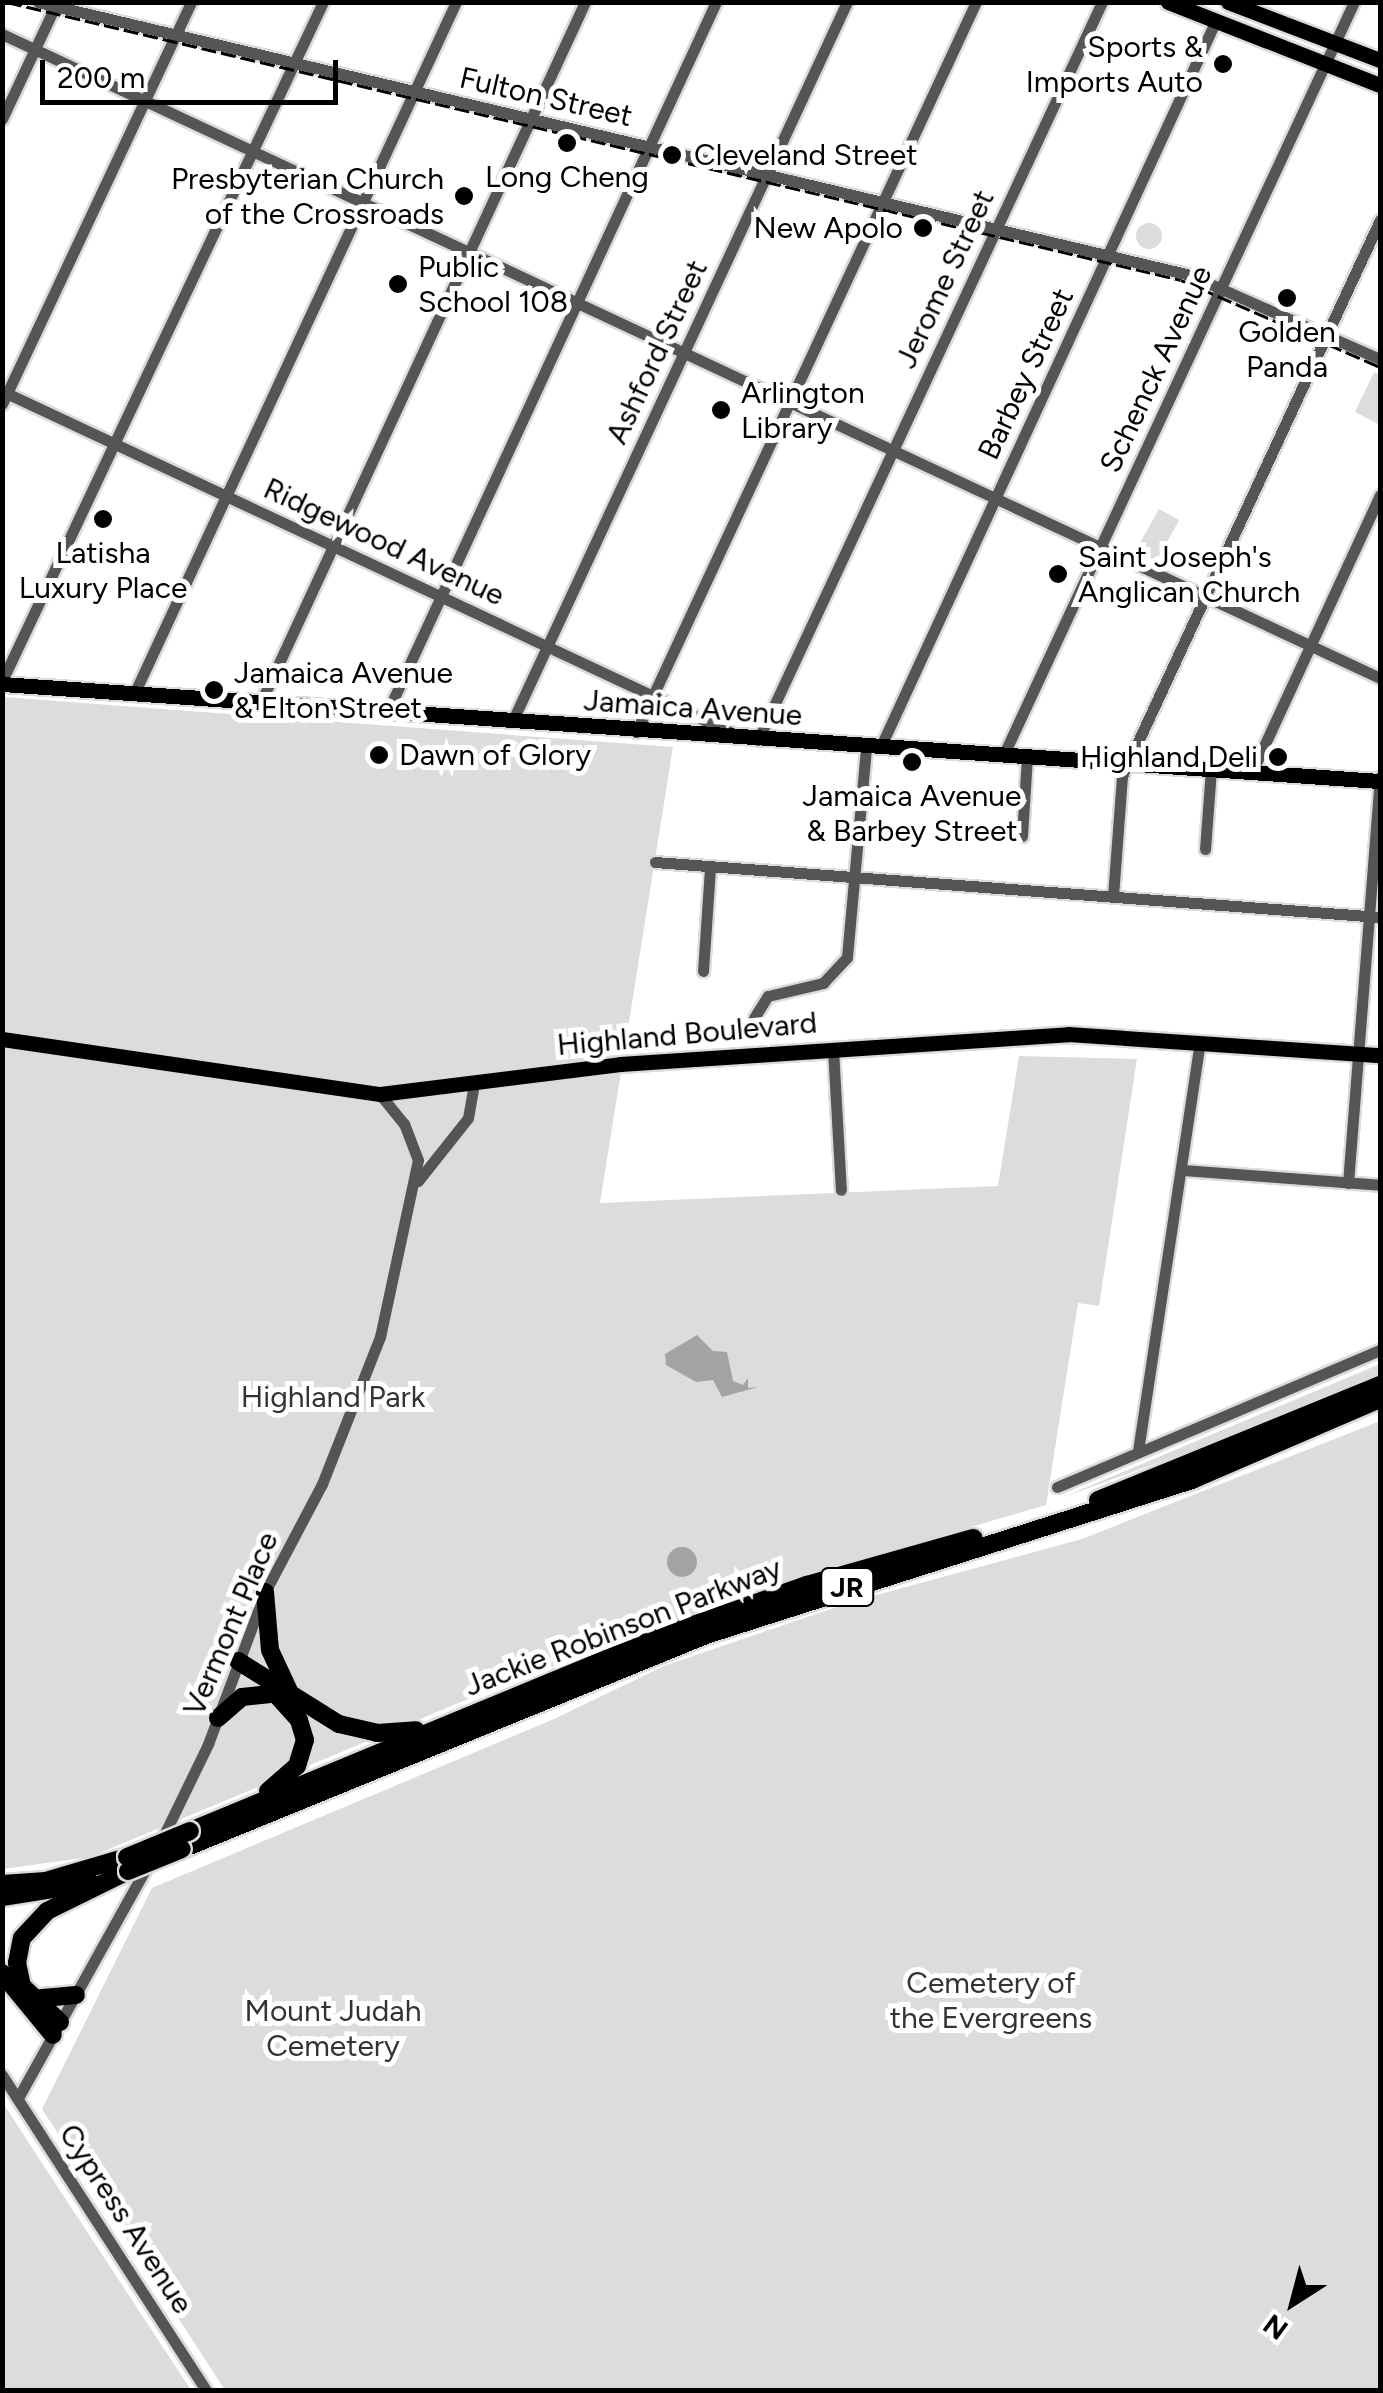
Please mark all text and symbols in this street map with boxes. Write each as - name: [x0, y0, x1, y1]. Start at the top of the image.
- place label: Sports & Imports Auto: [1026, 29, 1203, 100]
- scale bar: [45, 40, 342, 102]
- marker: Sports & Imports Auto: [1212, 53, 1234, 75]
- text: 200 m: [57, 59, 145, 96]
- street label: Fulton Street: [456, 60, 636, 134]
- marker: Long Cheng: [556, 132, 578, 154]
- place label: Cleveland Street: [694, 137, 917, 173]
- marker: Cleveland Street: [659, 142, 685, 168]
- place label: Long Cheng: [485, 159, 649, 195]
- place label: Presbyterian Church of the Crossroads: [171, 161, 444, 232]
- street label: Jerome Street: [888, 184, 1002, 374]
- marker: Presbyterian Church of the Crossroads: [453, 185, 475, 207]
- place label: New Apolo: [753, 210, 903, 246]
- marker: New Apolo: [912, 217, 934, 239]
- place label: Public School 108: [418, 249, 568, 320]
- street label: Ashford Street: [599, 254, 715, 450]
- street label: Schenck Avenue: [1092, 260, 1220, 478]
- marker: Public School 108: [387, 273, 409, 295]
- street label: Barbey Street: [971, 283, 1081, 465]
- marker: Golden Panda: [1276, 287, 1298, 309]
- place label: Golden Panda: [1238, 314, 1336, 384]
- place label: Arlington Library: [741, 375, 865, 446]
- marker: Arlington Library: [710, 399, 732, 421]
- street label: Ridgewood Avenue: [258, 470, 510, 614]
- marker: Latisha Luxury Place: [92, 508, 114, 530]
- place label: Latisha Luxury Place: [19, 535, 187, 606]
- place label: Saint Joseph's Anglican Church: [1078, 539, 1300, 610]
- marker: Saint Joseph's Anglican Church: [1047, 563, 1069, 585]
- place label: Jamaica Avenue & Elton Street: [234, 655, 453, 726]
- marker: Jamaica Avenue & Elton Street: [203, 679, 225, 701]
- street label: Jamaica Avenue: [583, 682, 803, 734]
- place label: Dawn of Glory: [399, 737, 591, 773]
- place label: Highland Deli: [1080, 739, 1258, 775]
- marker: Dawn of Glory: [368, 744, 390, 766]
- marker: Highland Deli: [1267, 746, 1289, 768]
- marker: Jamaica Avenue & Barbey Street: [901, 751, 923, 773]
- place label: Jamaica Avenue & Barbey Street: [803, 778, 1021, 848]
- street label: Highland Boulevard: [556, 1005, 818, 1063]
- park label: Highland Park: [241, 1379, 425, 1415]
- street label: Vermont Place: [176, 1527, 286, 1721]
- street label: Jackie Robinson Parkway: [460, 1550, 786, 1704]
- road number: JR: [820, 1564, 874, 1610]
- park label: Cemetery of the Evergreens: [890, 1965, 1092, 2036]
- park label: Mount Judah Cemetery: [245, 1993, 421, 2064]
- street label: Cypress Avenue: [51, 2118, 201, 2320]
- north arrow: [1243, 2253, 1343, 2353]
- text: N: [1257, 2307, 1294, 2347]

